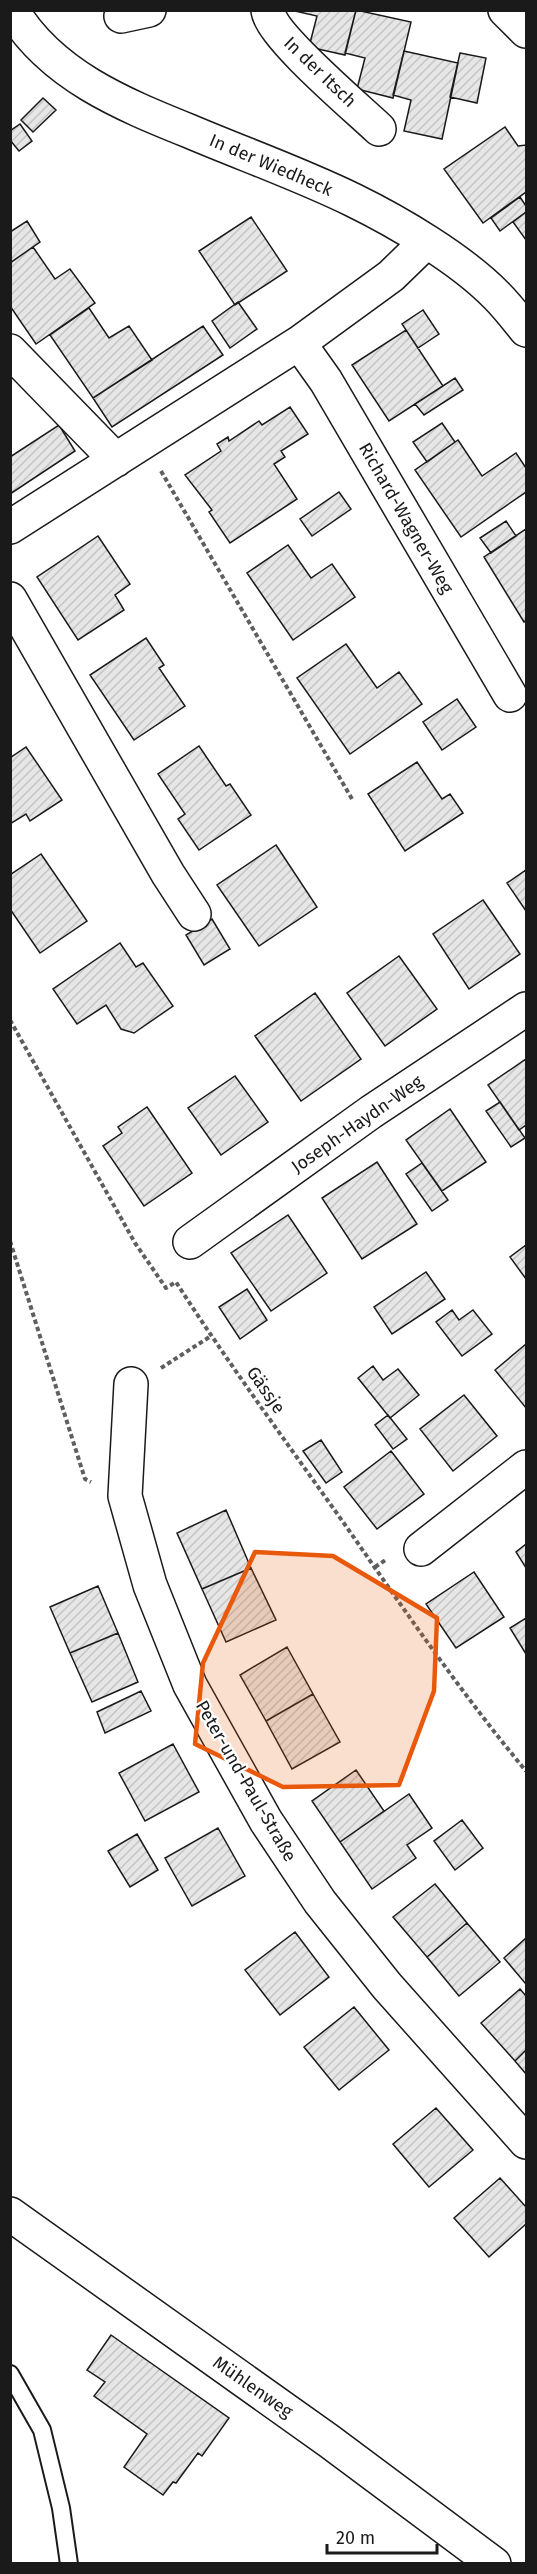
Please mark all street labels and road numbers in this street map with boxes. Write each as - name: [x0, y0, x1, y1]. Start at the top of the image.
- street label: In der Itsch: [279, 32, 361, 112]
- street label: In der Wiedheck: [206, 129, 337, 201]
- street label: Richard-Wagner-Weg: [354, 439, 458, 598]
- street label: Joseph-Haydn-Weg: [287, 1070, 428, 1178]
- street label: Gässje: [242, 1362, 290, 1418]
- street label: Peter-und-Paul-Straße: [191, 1696, 301, 1866]
- street label: Mühlenweg: [209, 2351, 298, 2423]

